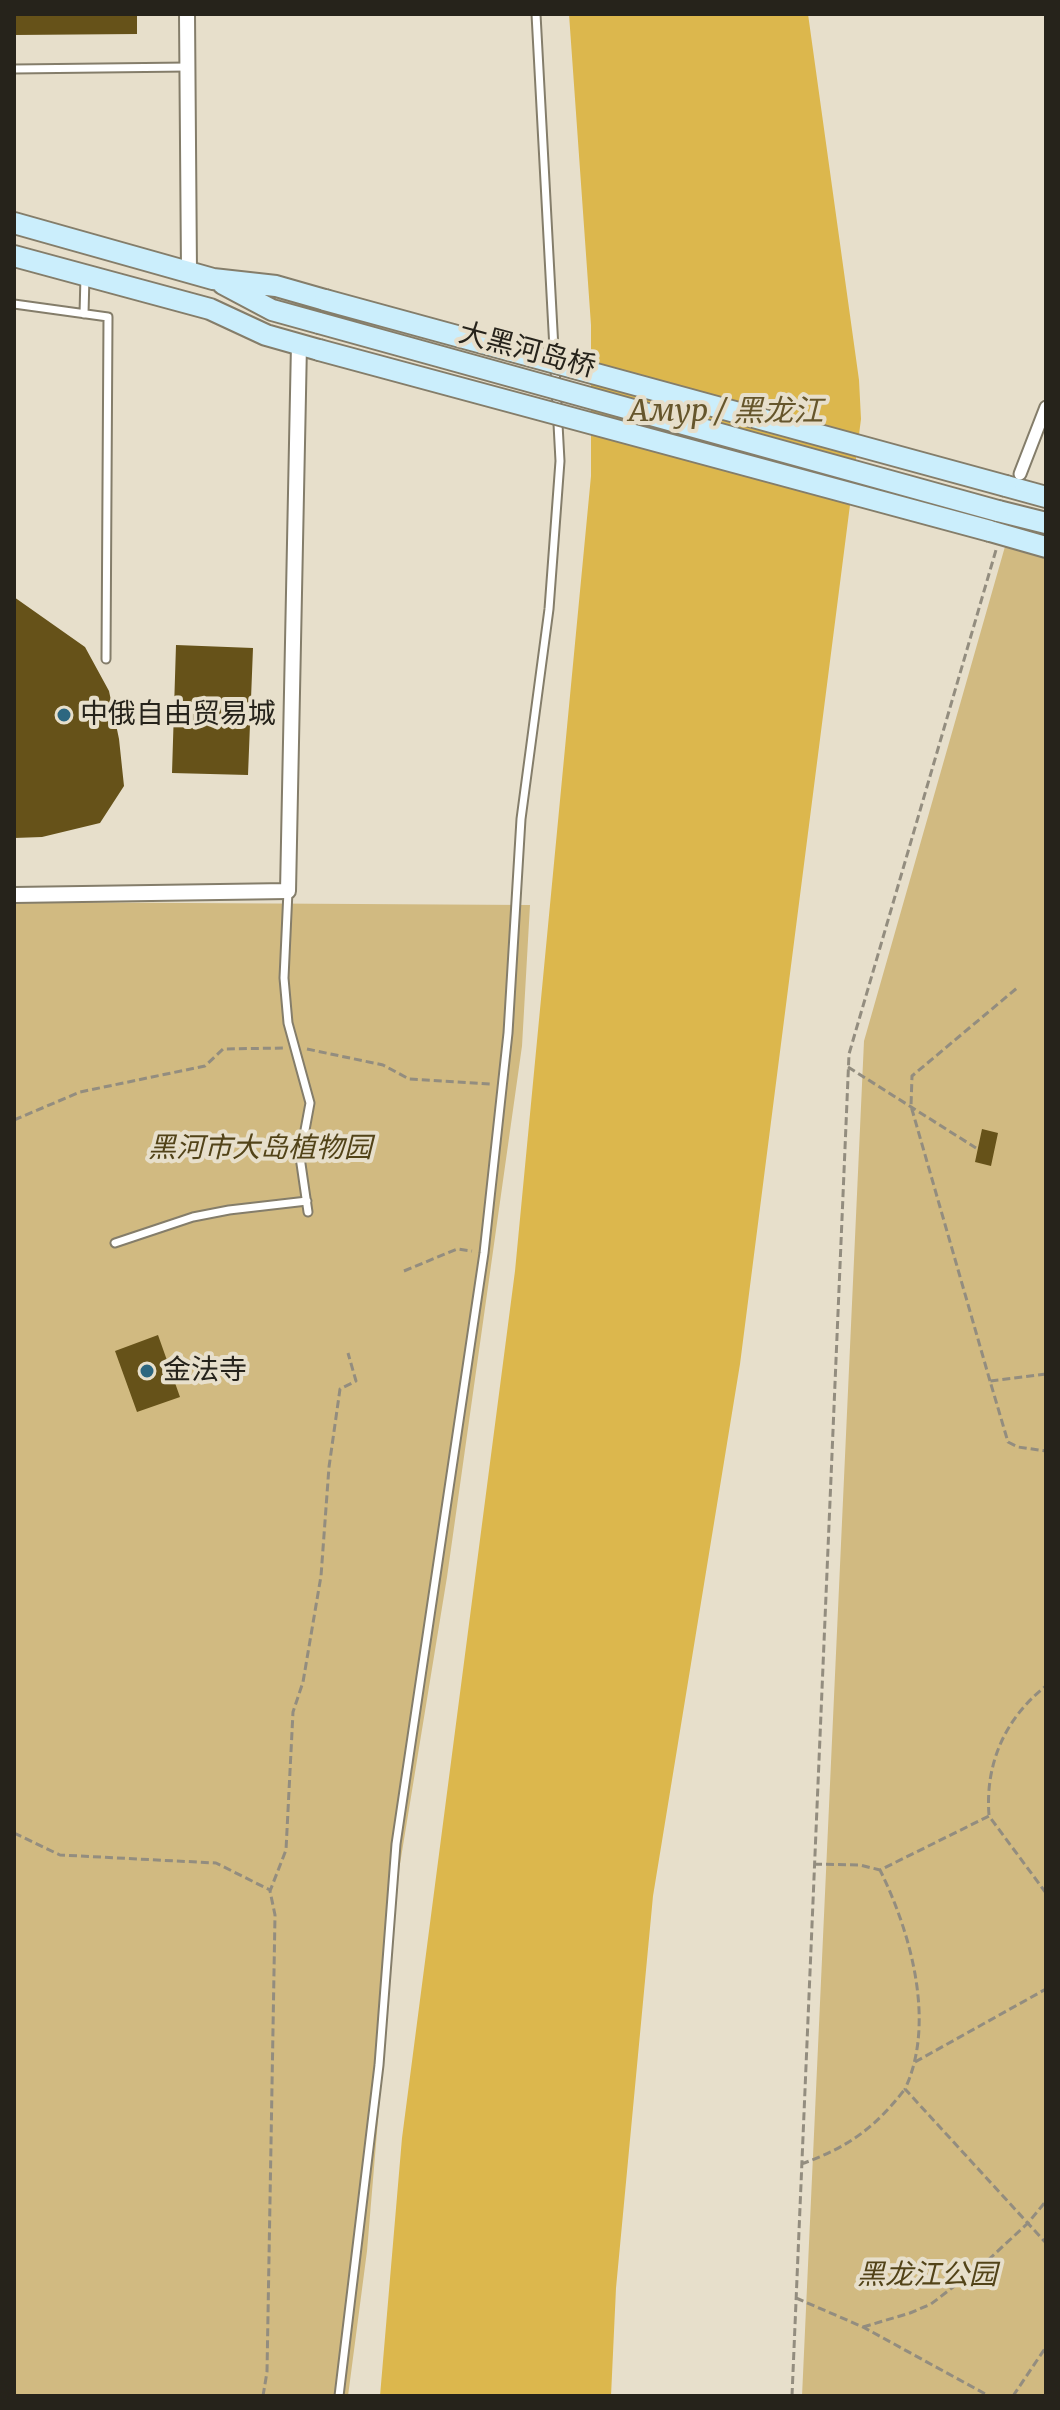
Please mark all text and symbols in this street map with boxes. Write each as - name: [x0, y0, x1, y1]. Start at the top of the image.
- street label: 大黑河岛桥: [455, 317, 599, 385]
- water label: Амур / 黑龙江: [629, 395, 823, 431]
- place label: 中俄自由贸易城: [80, 698, 276, 732]
- marker: 中俄自由贸易城: [55, 706, 73, 724]
- park label: 黑河市大岛植物园: [148, 1132, 372, 1166]
- place label: 金法寺: [163, 1354, 247, 1388]
- marker: 金法寺: [138, 1362, 156, 1380]
- park label: 黑龙江公园: [857, 2259, 997, 2293]

